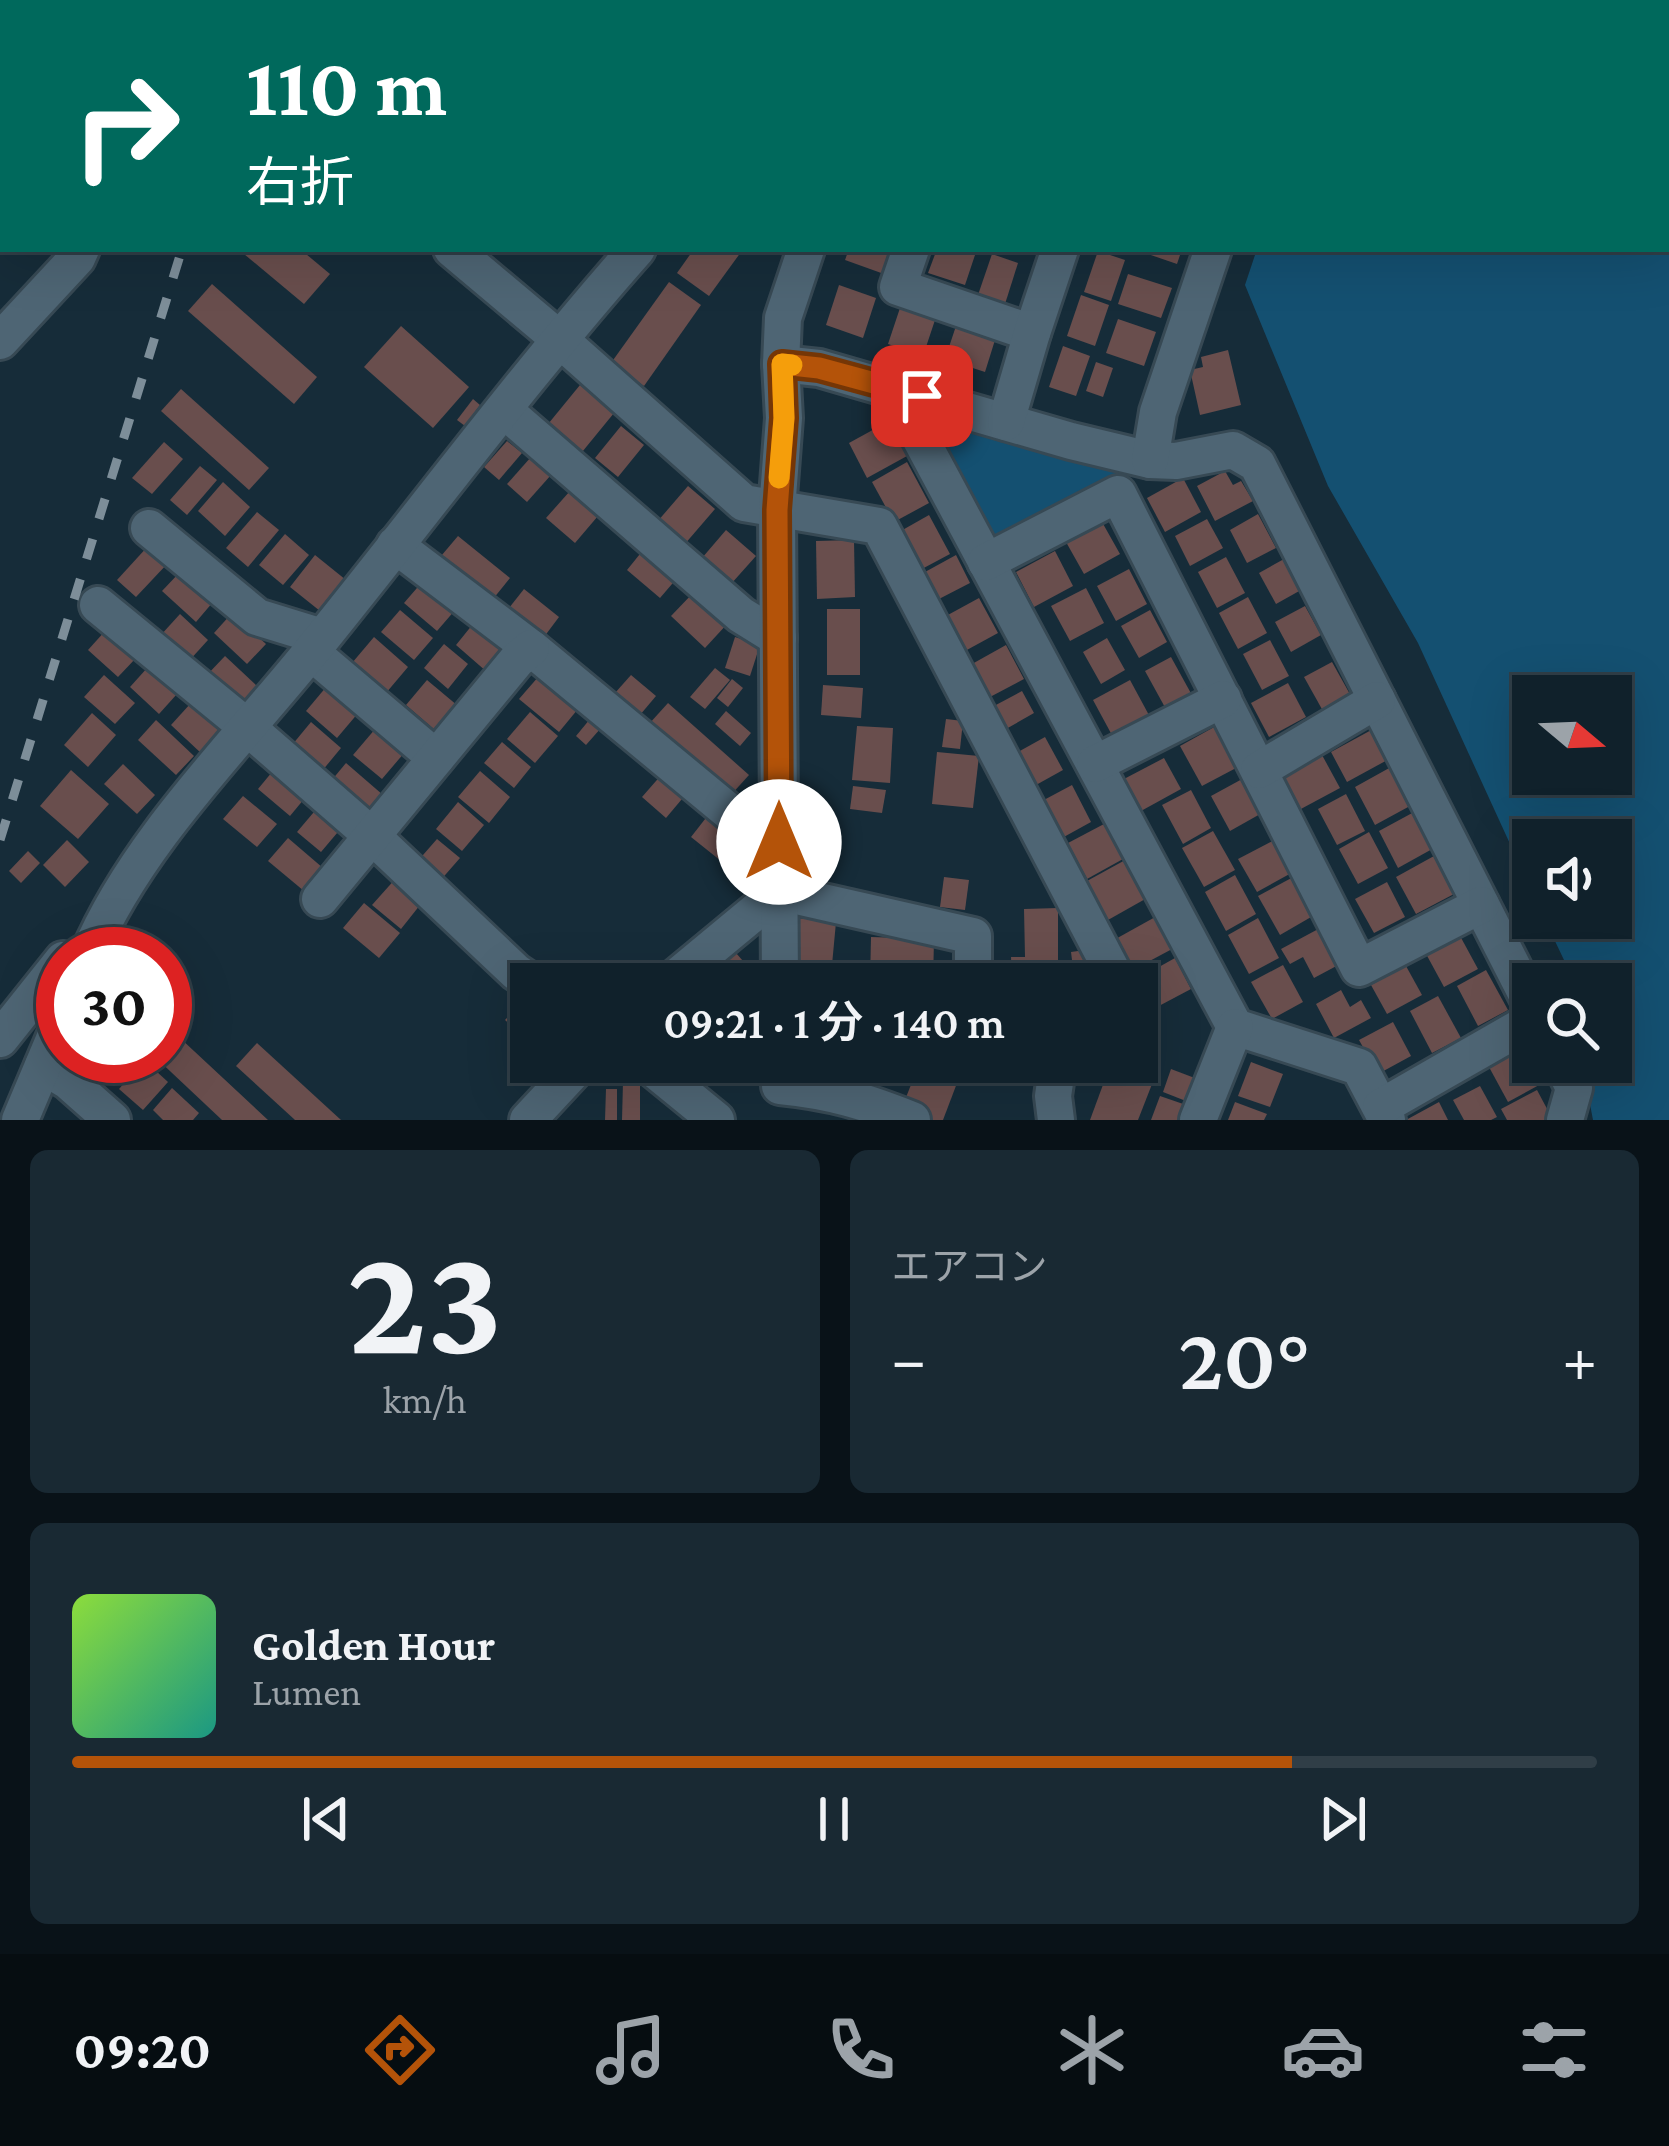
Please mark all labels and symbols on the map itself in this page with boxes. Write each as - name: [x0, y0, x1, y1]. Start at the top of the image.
- pin: [871, 345, 973, 447]
- north arrow: [1512, 675, 1632, 795]
- position arrow: [716, 779, 842, 905]
- speed limit sign: 30: [36, 927, 192, 1083]

